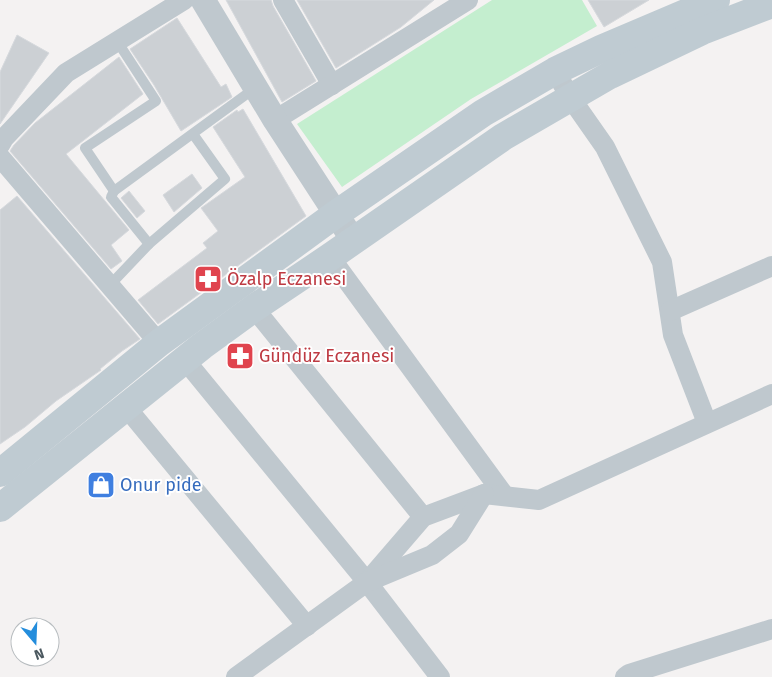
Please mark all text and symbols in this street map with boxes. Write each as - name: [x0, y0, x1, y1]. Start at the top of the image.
- pharmacy icon: Özalp Eczanesi: [193, 264, 223, 294]
- place label: Özalp Eczanesi: [227, 268, 346, 290]
- pharmacy icon: Gündüz Eczanesi: [225, 341, 255, 371]
- place label: Gündüz Eczanesi: [259, 345, 394, 367]
- shop icon: Onur pide: [86, 470, 116, 500]
- place label: Onur pide: [120, 474, 202, 496]
- north arrow: [10, 617, 60, 667]
- text: N: [32, 644, 46, 663]

